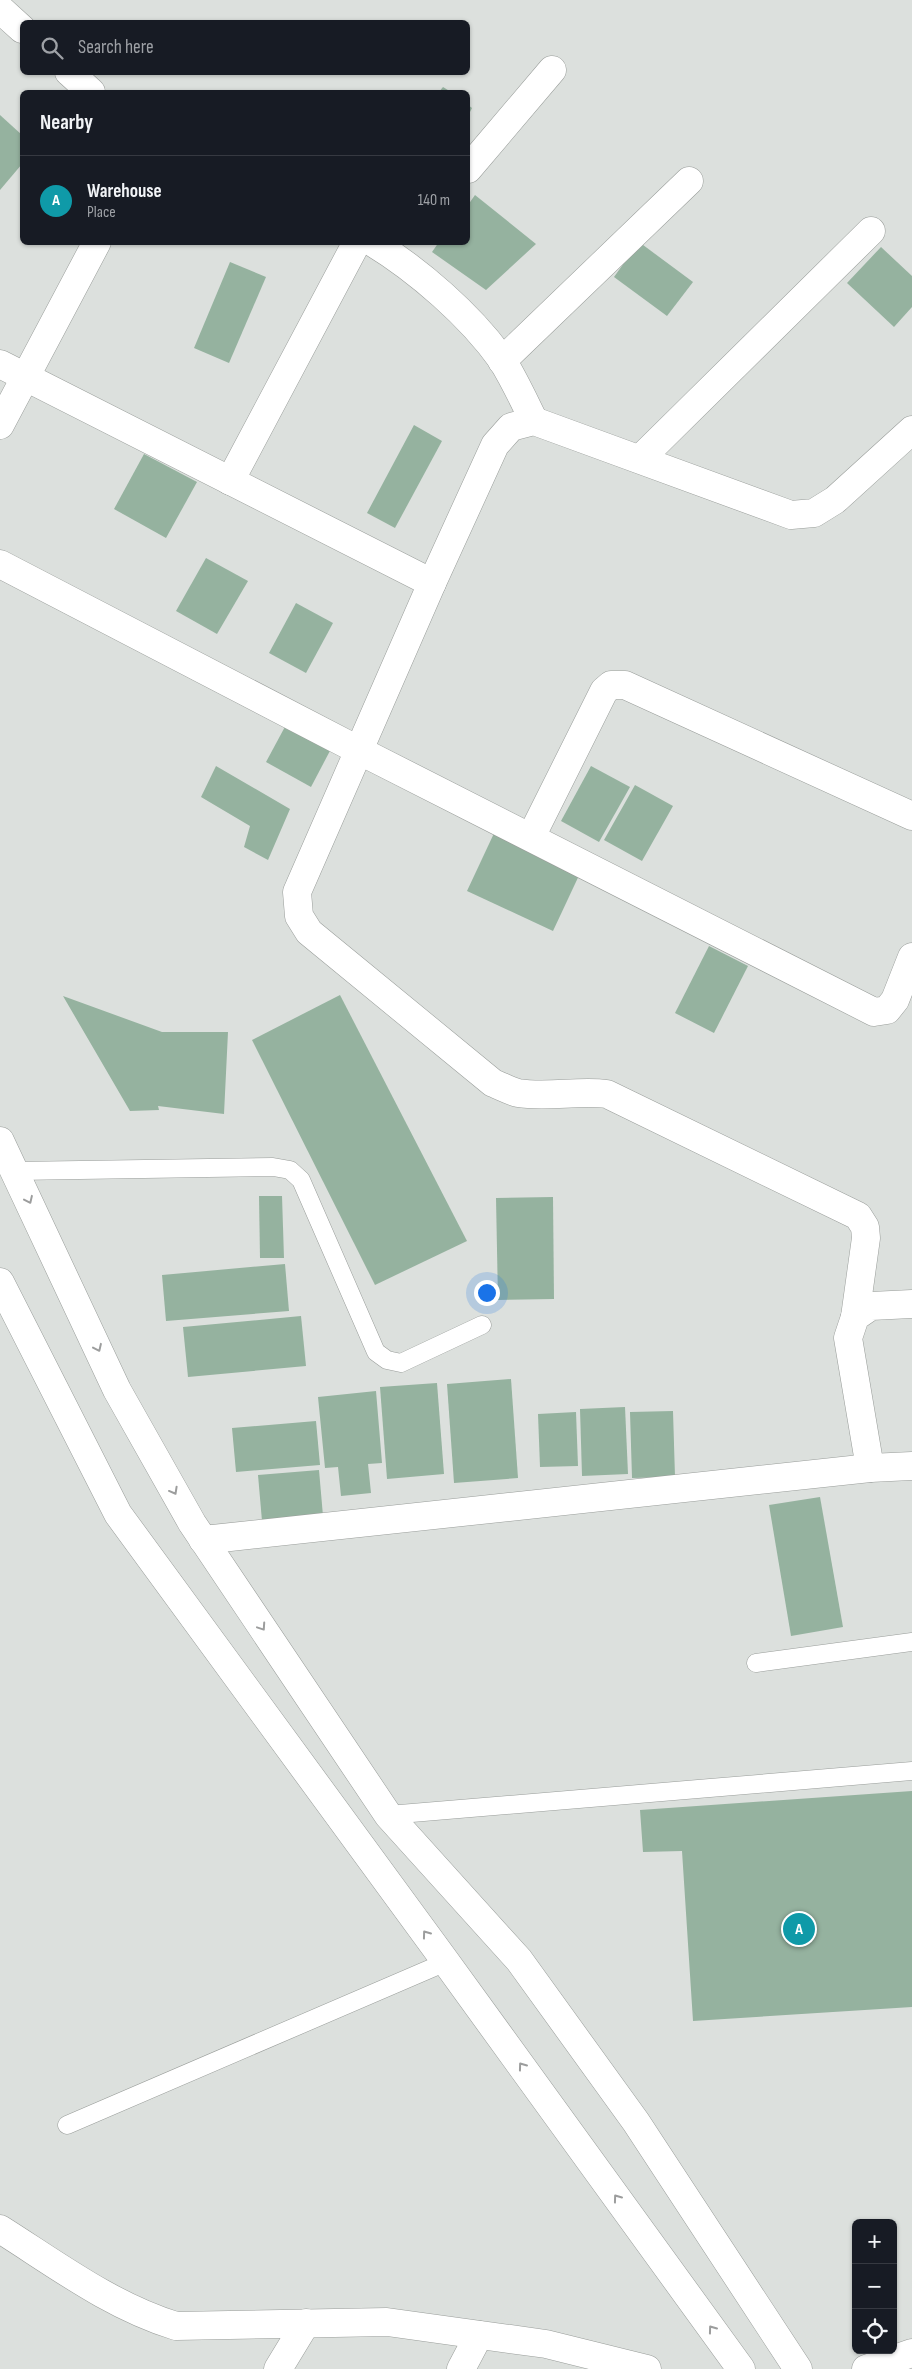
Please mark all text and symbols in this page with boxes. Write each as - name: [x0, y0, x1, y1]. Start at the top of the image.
- search box: [20, 20, 470, 75]
- icon: search: [38, 34, 66, 62]
- text: Search here: [78, 36, 154, 59]
- text: Nearby: [40, 110, 93, 135]
- text: Warehouse: [87, 180, 162, 203]
- text: A: [52, 191, 60, 210]
- text: 140 m: [418, 191, 450, 210]
- text: Place: [87, 203, 116, 222]
- one-way arrow: [23, 1195, 34, 1204]
- your location: [474, 1280, 500, 1306]
- one-way arrow: [91, 1343, 102, 1352]
- one-way arrow: [168, 1486, 178, 1495]
- one-way arrow: [256, 1622, 266, 1631]
- pin: A: [783, 1910, 815, 1948]
- one-way arrow: [424, 1931, 432, 1940]
- one-way arrow: [519, 2062, 528, 2072]
- one-way arrow: [614, 2194, 623, 2204]
- map controls: [852, 2219, 897, 2354]
- button: +: [852, 2219, 897, 2264]
- button: −: [852, 2264, 897, 2309]
- button: locate: [852, 2309, 897, 2354]
- one-way arrow: [709, 2326, 718, 2335]

